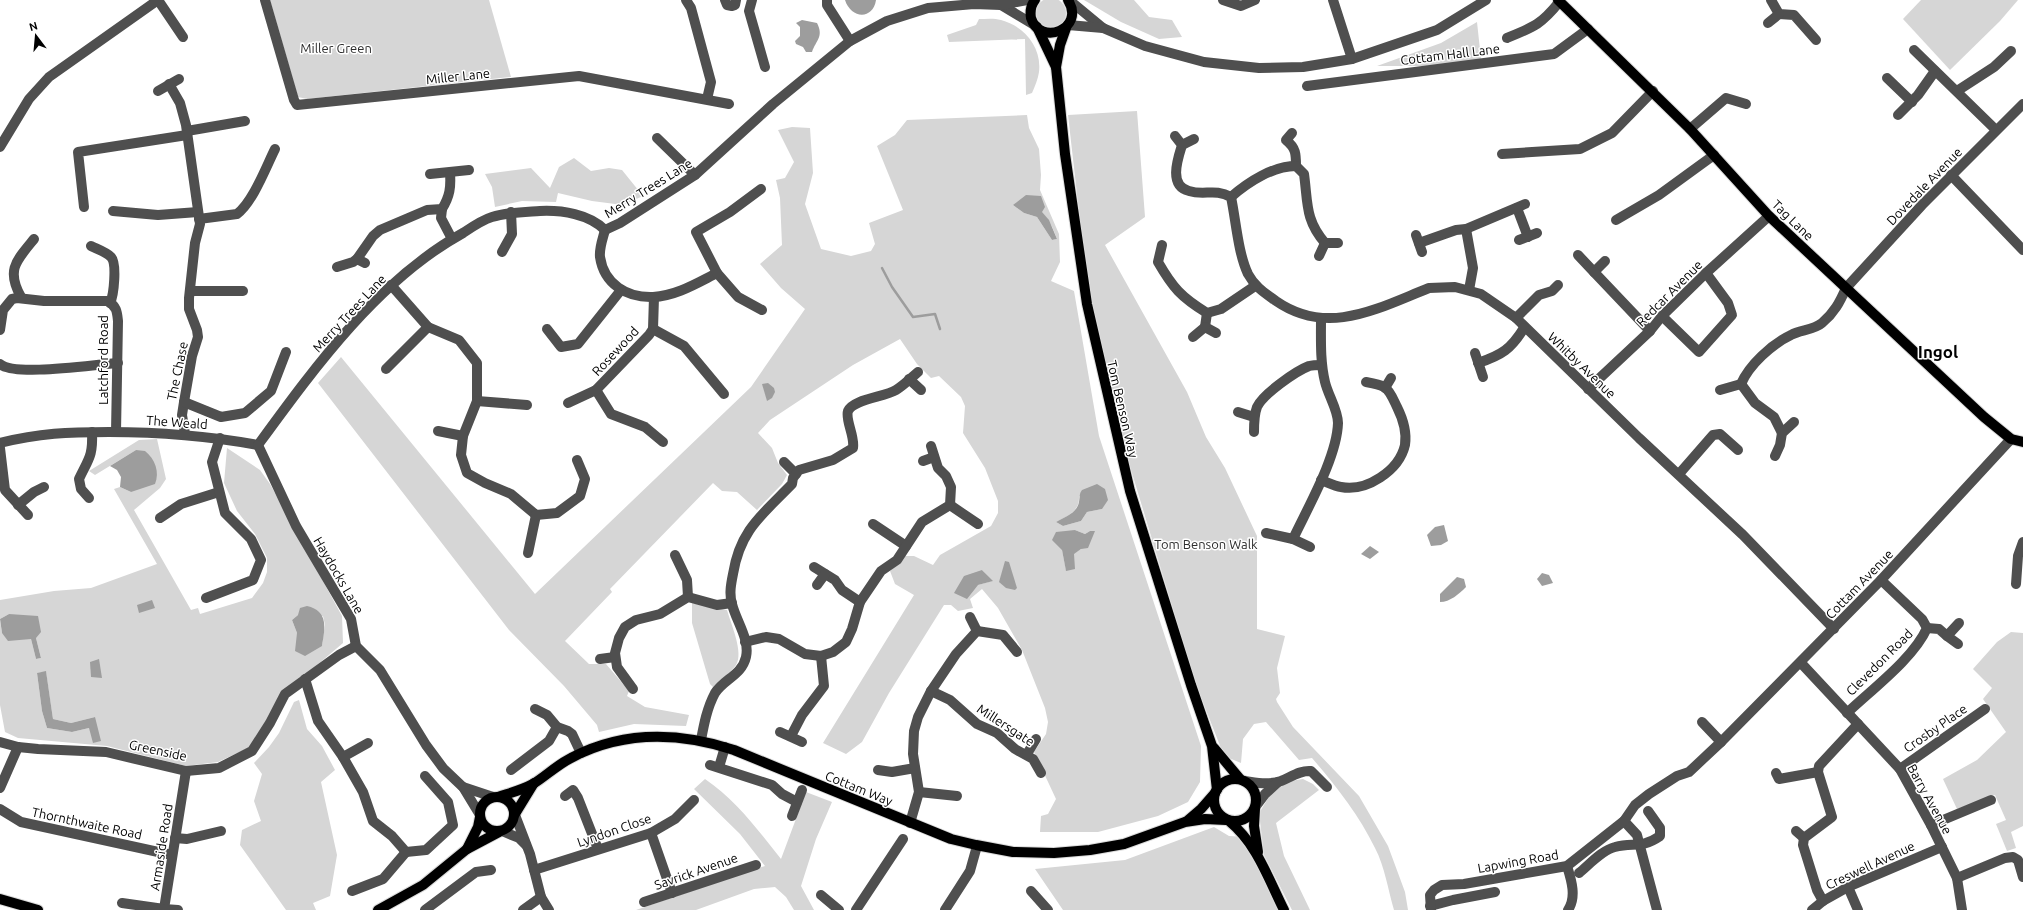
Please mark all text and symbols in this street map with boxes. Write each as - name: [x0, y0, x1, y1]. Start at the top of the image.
- north arrow: [16, 16, 56, 56]
- text: N: [28, 19, 39, 33]
- park label: Miller Green: [300, 41, 372, 55]
- street label: Cottam Hall Lane: [1399, 41, 1501, 67]
- street label: Miller Lane: [425, 66, 491, 86]
- street label: Dovedale Avenue: [1884, 144, 1964, 228]
- street label: Merry Trees Lane: [602, 155, 694, 221]
- street label: Tag Lane: [1770, 197, 1816, 243]
- street label: Redcar Avenue: [1633, 257, 1705, 329]
- street label: Merry Trees Lane: [310, 271, 388, 355]
- street label: Latchford Road: [96, 315, 110, 405]
- street label: Rosewood: [589, 324, 641, 378]
- street label: Whitby Avenue: [1545, 329, 1619, 401]
- street label: The Chase: [164, 340, 190, 402]
- district label: Ingol: [1918, 342, 1958, 361]
- street label: Tom Benson Way: [1105, 359, 1141, 459]
- street label: The Weald: [146, 413, 208, 431]
- street label: Haydocks Lane: [311, 534, 367, 616]
- park label: Tom Benson Walk: [1154, 537, 1258, 551]
- street label: Cottam Avenue: [1823, 547, 1895, 621]
- street label: Clevedon Road: [1843, 626, 1915, 698]
- street label: Millersgate: [975, 701, 1037, 749]
- street label: Crosby Place: [1901, 701, 1969, 755]
- street label: Greenside: [128, 737, 188, 763]
- street label: Barry Avenue: [1905, 761, 1955, 837]
- street label: Cottam Way: [823, 768, 895, 808]
- street label: Armaside Road: [147, 803, 175, 891]
- street label: Thornthwaite Road: [31, 804, 143, 842]
- street label: Lyndon Close: [575, 811, 653, 849]
- street label: Creswell Avenue: [1823, 838, 1917, 892]
- street label: Lapwing Road: [1476, 847, 1560, 875]
- street label: Savrick Avenue: [652, 850, 740, 892]

